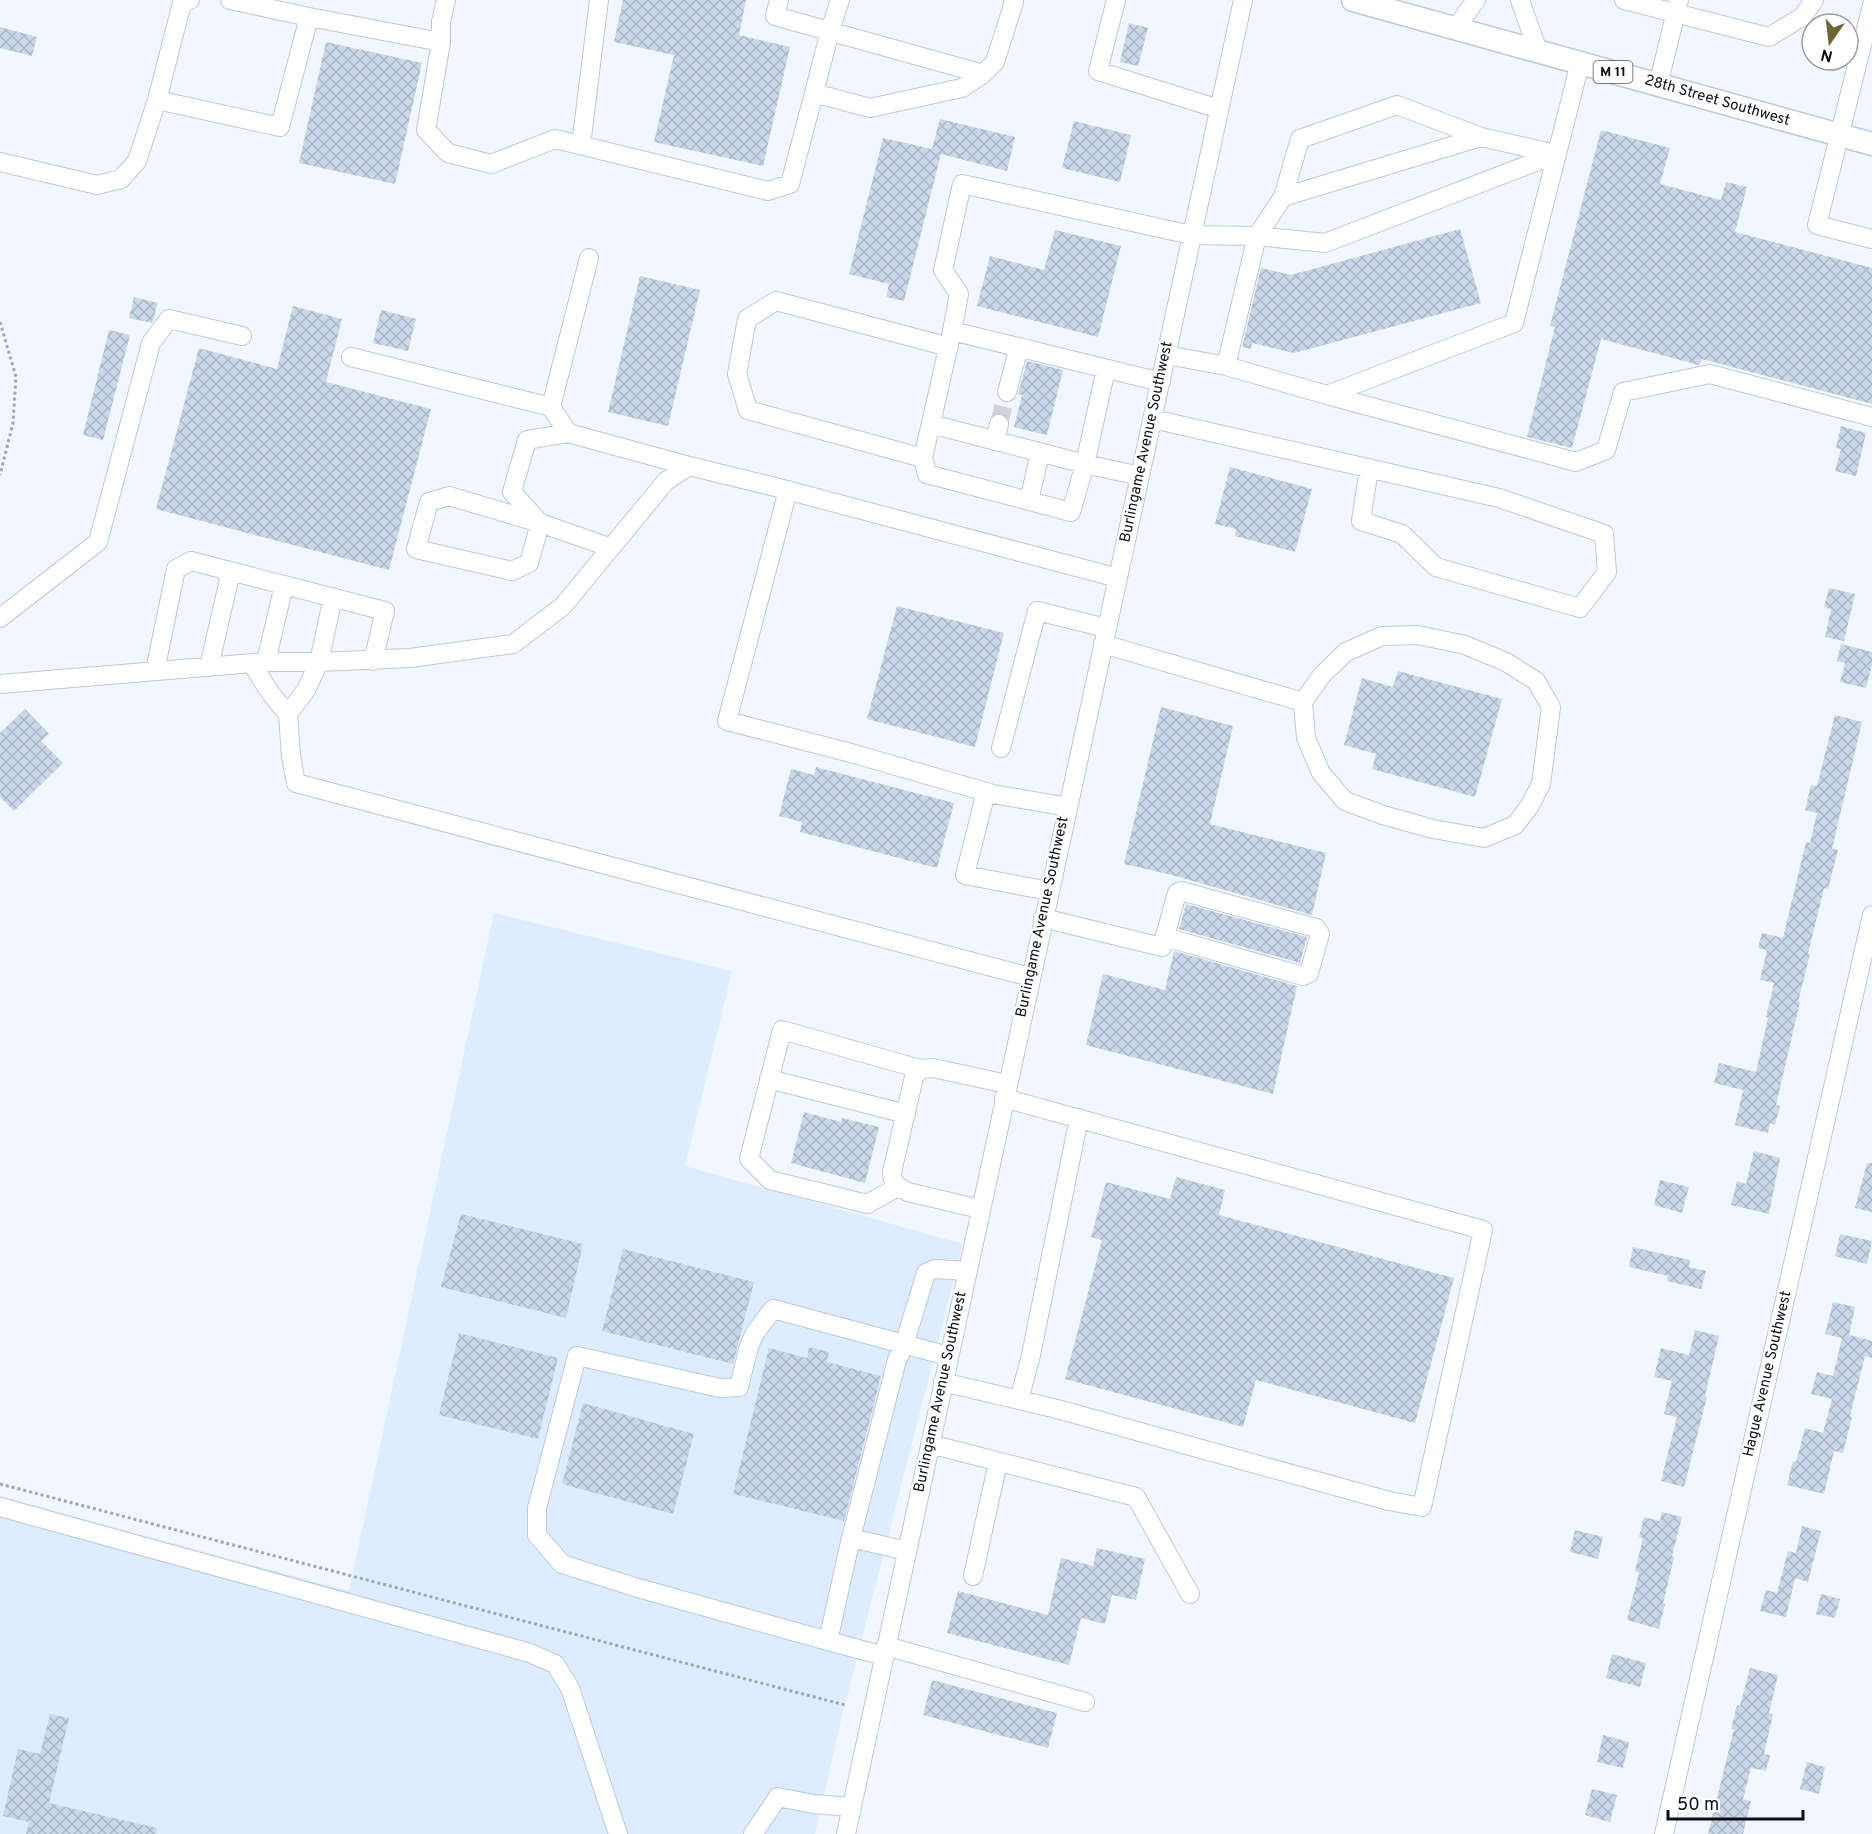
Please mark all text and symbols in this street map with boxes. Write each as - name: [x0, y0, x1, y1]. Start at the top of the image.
- north arrow: [1800, 12, 1860, 72]
- text: N: [1819, 44, 1835, 66]
- road number: M 11: [1594, 61, 1632, 83]
- street label: 28th Street Southwest: [1642, 71, 1792, 131]
- street label: Burlingame Avenue Southwest: [1116, 340, 1178, 544]
- street label: Burlingame Avenue Southwest: [1012, 815, 1074, 1019]
- street label: Hague Avenue Southwest: [1740, 1289, 1796, 1459]
- street label: Burlingame Avenue Southwest: [910, 1290, 972, 1494]
- scale bar: [1668, 1783, 1803, 1821]
- text: 50 m: [1677, 1794, 1719, 1817]

